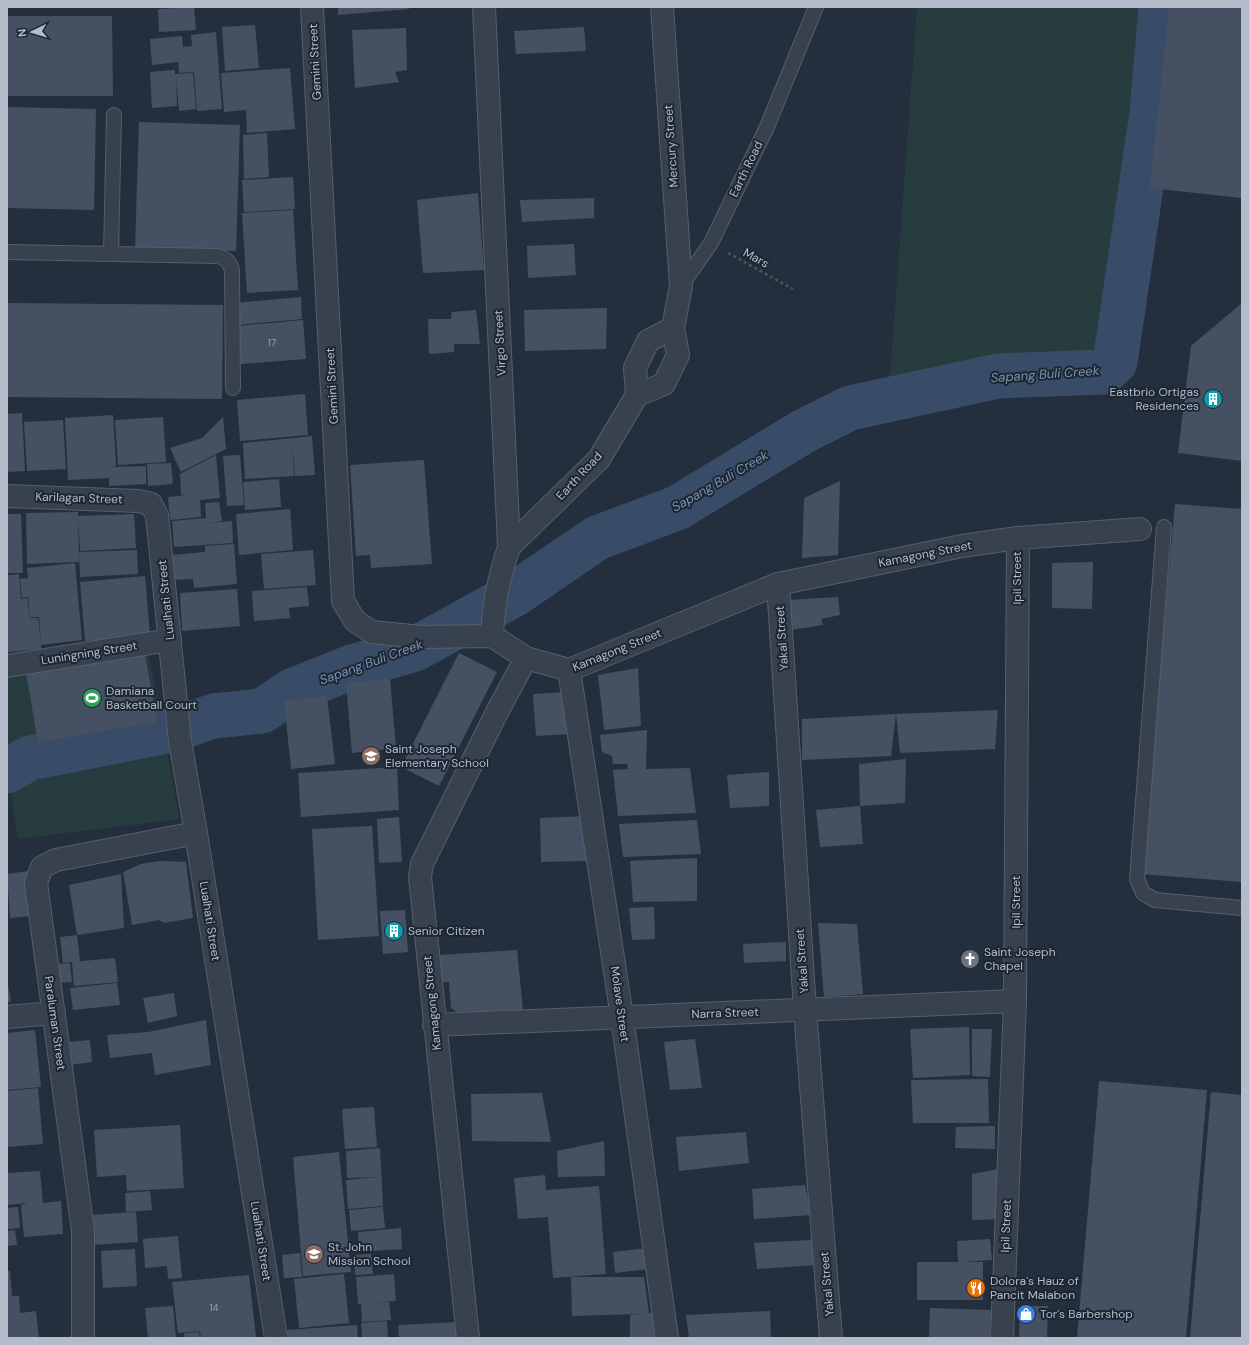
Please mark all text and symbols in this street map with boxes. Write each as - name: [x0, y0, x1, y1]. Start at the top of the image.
- north arrow: [12, 12, 52, 52]
- street label: Gemini Street: [305, 23, 325, 101]
- text: N: [15, 28, 29, 37]
- street label: Mercury Street: [660, 104, 682, 188]
- street label: Earth Road: [726, 138, 766, 200]
- street label: Mars: [740, 244, 772, 272]
- street label: Virgo Street: [490, 309, 510, 376]
- house number: 17: [268, 336, 276, 349]
- street label: Gemini Street: [322, 347, 342, 425]
- water label: Sapang Buli Creek: [990, 362, 1100, 386]
- place label: Eastbrio Ortigas Residences: [1110, 384, 1199, 414]
- building icon: Eastbrio Ortigas Residences: [1202, 388, 1224, 410]
- water label: Sapang Buli Creek: [669, 446, 772, 516]
- street label: Earth Road: [553, 448, 605, 504]
- street label: Karilagan Street: [35, 488, 123, 508]
- street label: Kamagong Street: [877, 537, 973, 571]
- street label: Ipil Street: [1009, 551, 1025, 605]
- street label: Lualhati Street: [154, 559, 178, 641]
- street label: Yakal Street: [772, 605, 792, 671]
- street label: Kamagong Street: [570, 625, 664, 675]
- water label: Sapang Buli Creek: [317, 635, 425, 689]
- street label: Luningning Street: [40, 637, 138, 668]
- place label: Damiana Basketball Court: [106, 683, 197, 713]
- sports icon: Damiana Basketball Court: [81, 687, 103, 709]
- place label: Saint Joseph Elementary School: [385, 741, 489, 771]
- school or university icon: Saint Joseph Elementary School: [360, 745, 382, 767]
- street label: Ipil Street: [1008, 875, 1024, 929]
- street label: Lualhati Street: [196, 880, 224, 962]
- building icon: Senior Citizen: [383, 920, 405, 942]
- place label: Senior Citizen: [408, 923, 485, 939]
- street label: Yakal Street: [792, 928, 812, 994]
- place label: Saint Joseph Chapel: [984, 944, 1056, 974]
- church icon: Saint Joseph Chapel: [959, 948, 981, 970]
- street label: Kamagong Street: [419, 955, 445, 1051]
- street label: Molave Street: [607, 965, 633, 1043]
- street label: Paraluman Street: [40, 975, 70, 1071]
- street label: Narra Street: [691, 1004, 759, 1022]
- street label: Ipil Street: [997, 1199, 1015, 1253]
- street label: Lualhati Street: [247, 1200, 275, 1282]
- place label: St. John Mission School: [328, 1239, 411, 1269]
- school or university icon: St. John Mission School: [303, 1243, 325, 1265]
- street label: Yakal Street: [816, 1251, 838, 1317]
- place label: Dolora's Hauz of Pancit Malabon: [990, 1273, 1079, 1303]
- restaurant icon: Dolora's Hauz of Pancit Malabon: [965, 1277, 987, 1299]
- house number: 14: [209, 1301, 219, 1314]
- shop icon: Tor's Barbershop: [1015, 1303, 1037, 1325]
- place label: Tor's Barbershop: [1040, 1306, 1133, 1322]

